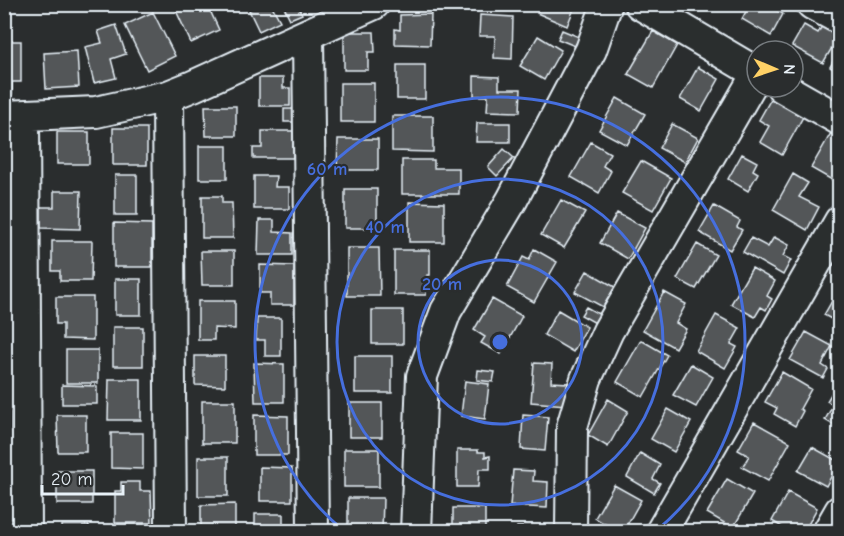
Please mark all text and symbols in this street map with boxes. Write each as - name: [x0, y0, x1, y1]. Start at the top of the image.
- north arrow: [745, 39, 805, 99]
- text: N: [780, 64, 798, 75]
- text: 60 m: [307, 159, 347, 180]
- text: 40 m: [365, 217, 405, 238]
- text: 20 m: [422, 274, 462, 295]
- centre of rings: [490, 332, 510, 352]
- scale bar: [42, 458, 123, 496]
- text: 20 m: [51, 469, 92, 490]

